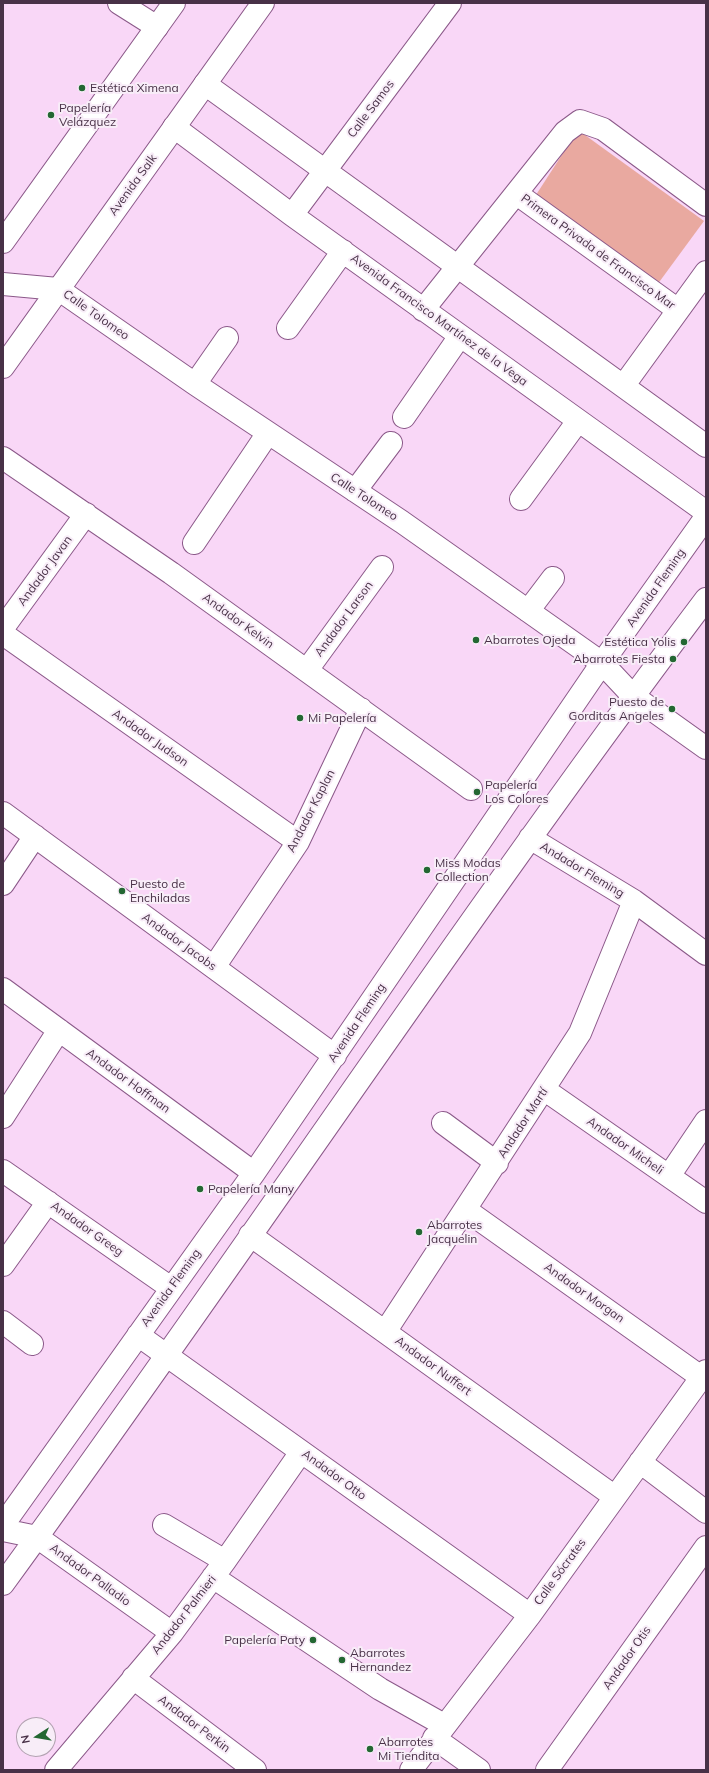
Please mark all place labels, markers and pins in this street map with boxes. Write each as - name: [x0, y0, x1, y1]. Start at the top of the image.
- place label: Estética Ximena: [90, 81, 179, 95]
- marker: Estética Ximena: [77, 83, 87, 93]
- place label: Papelería Velázquez: [59, 101, 116, 129]
- marker: Papelería Velázquez: [46, 110, 56, 120]
- place label: Abarrotes Ojeda: [484, 633, 575, 647]
- marker: Abarrotes Ojeda: [471, 635, 481, 645]
- place label: Estética Yolis: [604, 635, 676, 649]
- marker: Estética Yolis: [679, 637, 689, 647]
- place label: Abarrotes Fiesta: [573, 652, 665, 666]
- marker: Abarrotes Fiesta: [668, 654, 678, 664]
- place label: Puesto de Gorditas Angeles: [569, 695, 664, 723]
- marker: Puesto de Gorditas Angeles: [667, 704, 677, 714]
- place label: Mi Papelería: [308, 711, 377, 725]
- marker: Mi Papelería: [295, 713, 305, 723]
- place label: Papelería Los Colores: [485, 778, 549, 806]
- marker: Papelería Los Colores: [472, 787, 482, 797]
- place label: Miss Modas Collection: [435, 856, 501, 884]
- marker: Miss Modas Collection: [422, 865, 432, 875]
- place label: Puesto de Enchiladas: [130, 877, 190, 905]
- marker: Puesto de Enchiladas: [117, 886, 127, 896]
- place label: Papelería Many: [208, 1182, 294, 1196]
- marker: Papelería Many: [195, 1184, 205, 1194]
- place label: Abarrotes Jacquelin: [427, 1218, 482, 1246]
- marker: Abarrotes Jacquelin: [414, 1227, 424, 1237]
- place label: Papelería Paty: [224, 1633, 305, 1647]
- marker: Papelería Paty: [308, 1635, 318, 1645]
- place label: Abarrotes Hernandez: [350, 1646, 411, 1674]
- marker: Abarrotes Hernandez: [337, 1655, 347, 1665]
- place label: Abarrotes Mi Tiendita: [378, 1735, 439, 1763]
- marker: Abarrotes Mi Tiendita: [365, 1744, 375, 1754]

